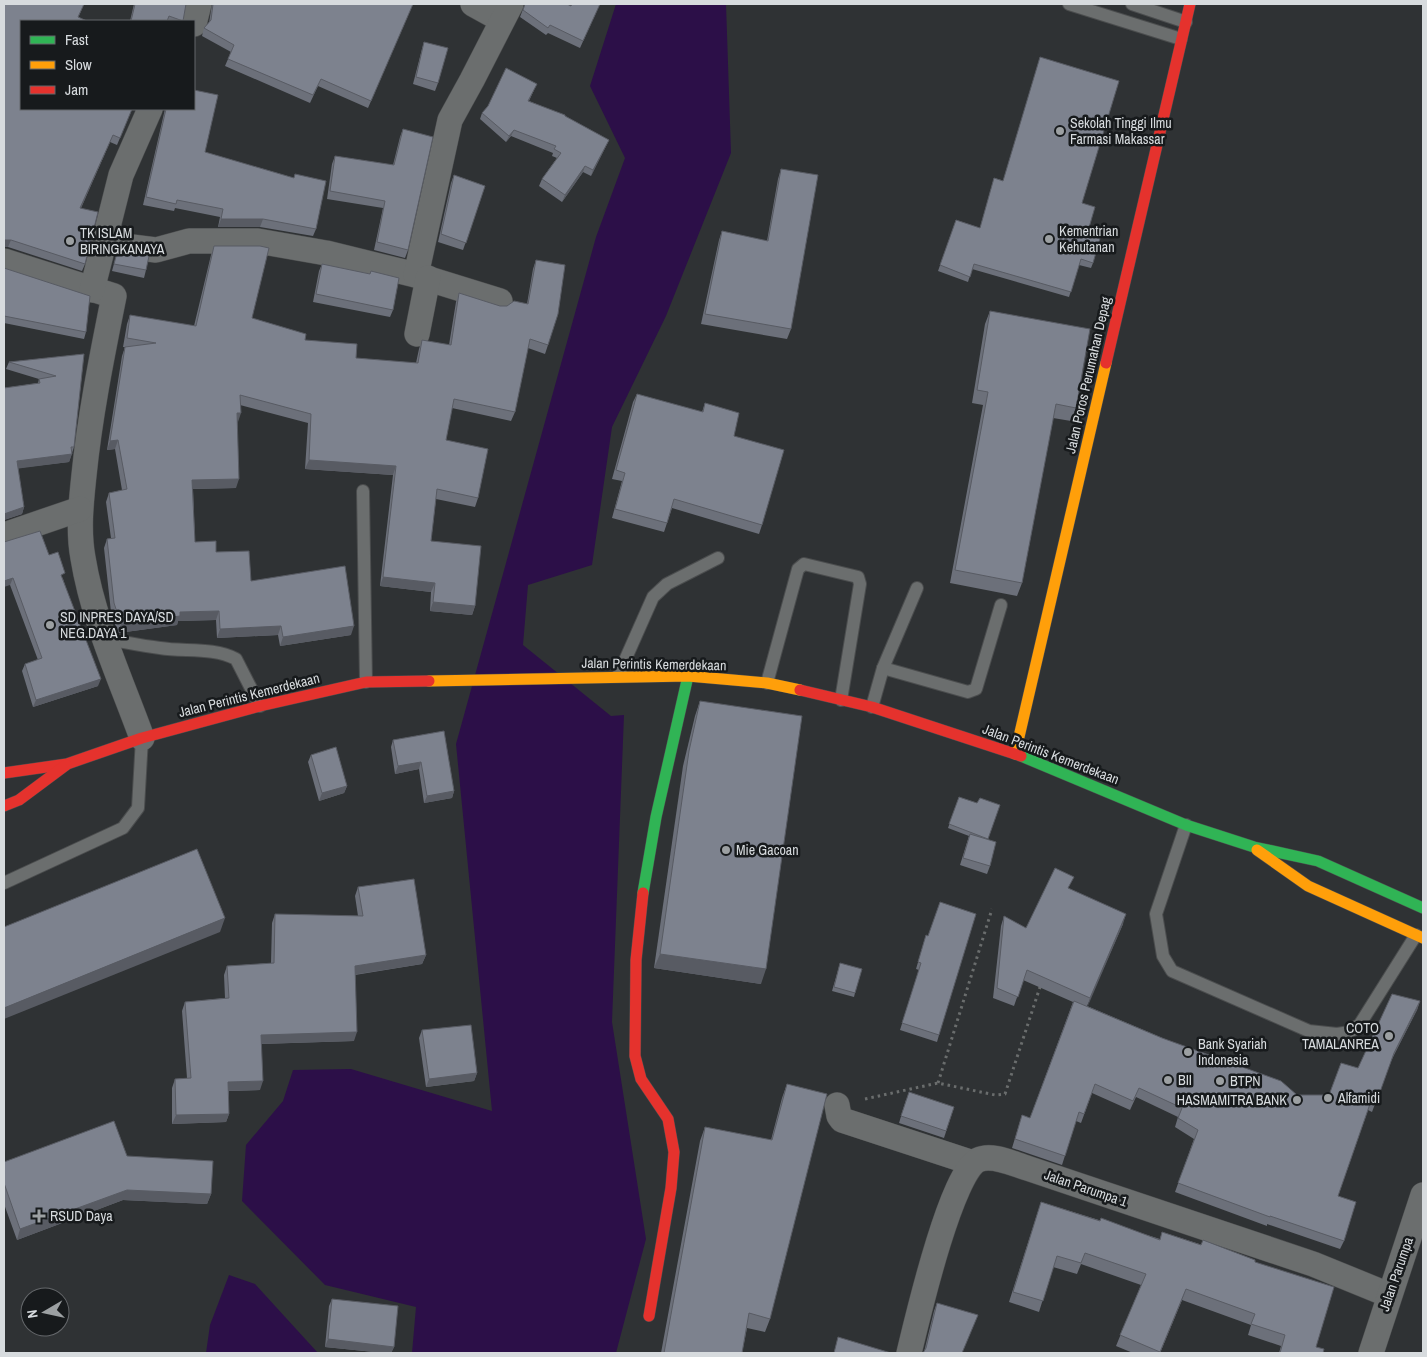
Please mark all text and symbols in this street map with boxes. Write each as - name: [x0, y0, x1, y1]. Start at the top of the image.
- legend: [20, 20, 195, 110]
- text: Fast: [65, 29, 89, 50]
- text: Slow: [65, 54, 92, 75]
- text: Jam: [65, 79, 88, 100]
- place label: Sekolah Tinggi Ilmu Farmasi Makassar: [1070, 114, 1172, 148]
- marker: Sekolah Tinggi Ilmu Farmasi Makassar: [1054, 125, 1066, 137]
- place label: Kementrian Kehutanan: [1059, 222, 1118, 256]
- place label: TK ISLAM BIRINGKANAYA: [80, 224, 165, 258]
- marker: Kementrian Kehutanan: [1043, 233, 1055, 245]
- marker: TK ISLAM BIRINGKANAYA: [64, 235, 76, 247]
- street label: Jalan Poros Perumahan Depag: [1061, 294, 1115, 455]
- place label: SD INPRES DAYA/SD NEG.DAYA 1: [60, 608, 174, 642]
- marker: SD INPRES DAYA/SD NEG.DAYA 1: [44, 619, 56, 631]
- street label: Jalan Perintis Kemerdekaan: [581, 654, 727, 674]
- street label: Jalan Perintis Kemerdekaan: [177, 669, 321, 721]
- street label: Jalan Perintis Kemerdekaan: [980, 720, 1122, 788]
- place label: Mie Gacoan: [736, 841, 799, 859]
- marker: Mie Gacoan: [720, 844, 732, 856]
- place label: COTO TAMALANREA: [1302, 1019, 1379, 1053]
- marker: COTO TAMALANREA: [1383, 1030, 1395, 1042]
- place label: Bank Syariah Indonesia: [1198, 1035, 1267, 1069]
- marker: Bank Syariah Indonesia: [1182, 1046, 1194, 1058]
- place label: BII: [1178, 1071, 1192, 1089]
- place label: BTPN: [1230, 1072, 1261, 1090]
- marker: BII: [1162, 1074, 1174, 1086]
- marker: BTPN: [1214, 1075, 1226, 1087]
- place label: Alfamidi: [1337, 1089, 1380, 1107]
- place label: HASMAMITRA BANK: [1177, 1091, 1287, 1109]
- marker: Alfamidi: [1322, 1092, 1334, 1104]
- marker: HASMAMITRA BANK: [1291, 1094, 1303, 1106]
- street label: Jalan Parumpa 1: [1042, 1165, 1131, 1211]
- place label: RSUD Daya: [50, 1207, 113, 1225]
- marker: RSUD Daya: [32, 1209, 46, 1223]
- street label: Jalan Parumpa: [1375, 1234, 1417, 1313]
- north arrow: [20, 1287, 70, 1337]
- text: N: [23, 1309, 42, 1320]

